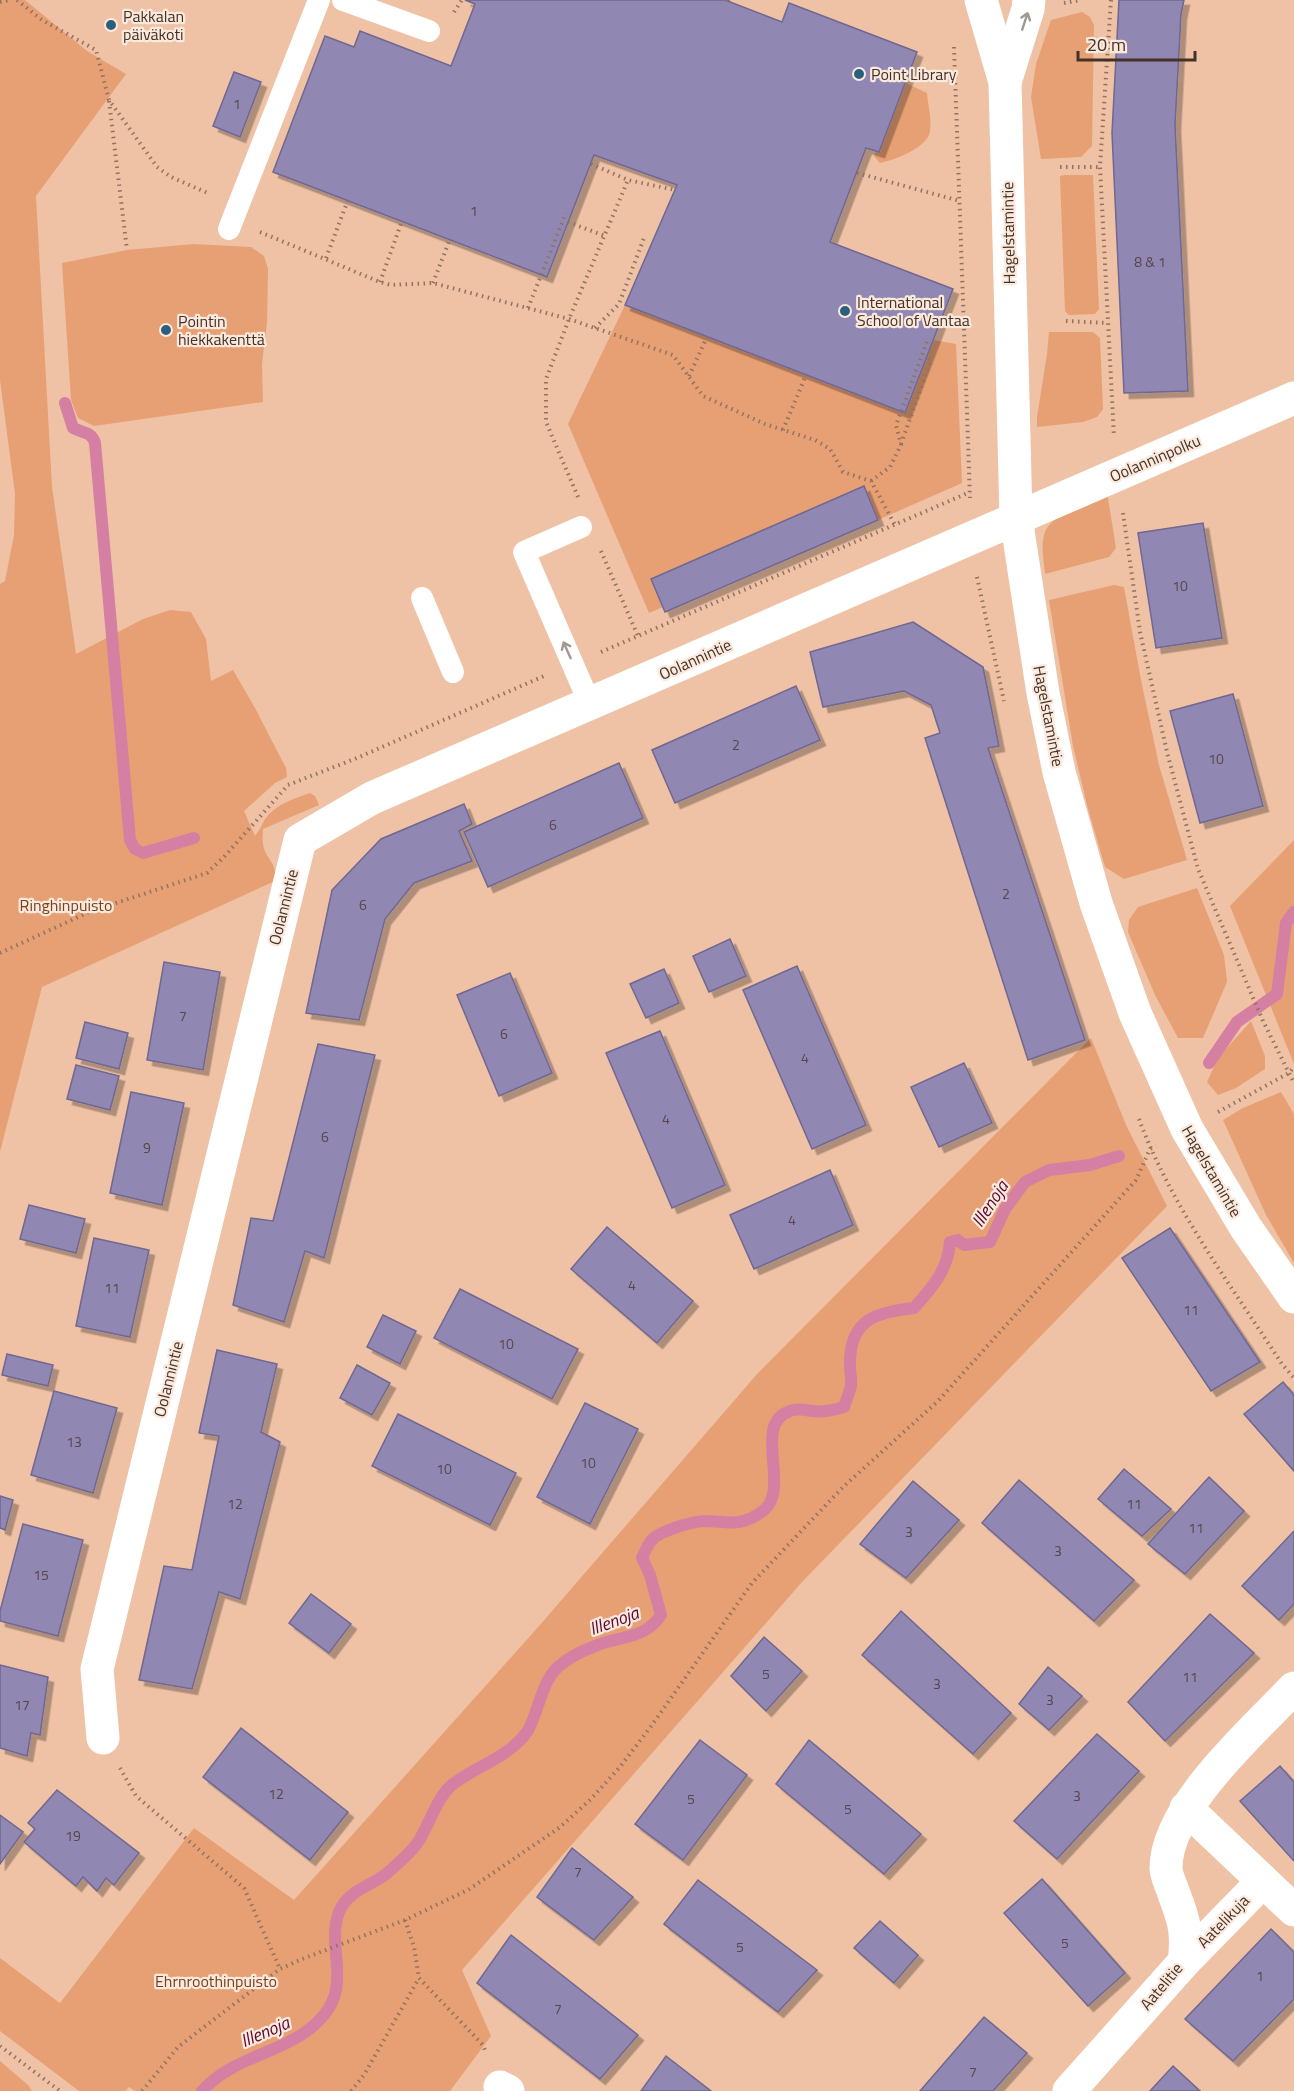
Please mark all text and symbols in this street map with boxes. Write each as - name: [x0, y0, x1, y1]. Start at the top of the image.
- place label: Pakkalan päiväkoti: [123, 4, 184, 46]
- one-way arrow: [1020, 12, 1031, 31]
- marker: Pakkalan päiväkoti: [104, 18, 118, 32]
- scale bar: [1078, 24, 1195, 62]
- text: 20 m: [1087, 31, 1126, 58]
- place label: Point Library: [871, 62, 957, 86]
- marker: Point Library: [852, 67, 866, 81]
- house number: 1: [233, 93, 241, 114]
- street label: Hagelstamintie: [995, 182, 1021, 284]
- house number: 1: [470, 200, 478, 221]
- house number: 8 & 1: [1134, 251, 1166, 272]
- place label: International School of Vantaa: [857, 290, 970, 332]
- marker: International School of Vantaa: [838, 304, 852, 318]
- place label: Pointin hiekkakenttä: [178, 309, 265, 351]
- marker: Pointin hiekkakenttä: [159, 323, 173, 337]
- street label: Oolanninpolku: [1106, 428, 1204, 488]
- house number: 10: [1172, 575, 1188, 596]
- street label: Oolannintie: [655, 632, 735, 686]
- one-way arrow: [561, 641, 572, 660]
- street label: Hagelstamintie: [1027, 663, 1071, 769]
- house number: 2: [732, 734, 740, 755]
- house number: 10: [1208, 748, 1224, 769]
- house number: 6: [549, 814, 557, 835]
- street label: Oolannintie: [262, 867, 304, 947]
- house number: 2: [1002, 883, 1010, 904]
- park label: Ringhinpuisto: [20, 893, 112, 917]
- house number: 6: [359, 894, 367, 915]
- house number: 7: [179, 1005, 187, 1026]
- house number: 6: [500, 1023, 508, 1044]
- house number: 4: [801, 1047, 809, 1068]
- house number: 4: [662, 1108, 670, 1129]
- street label: Hagelstamintie: [1176, 1121, 1248, 1221]
- house number: 6: [321, 1126, 329, 1147]
- house number: 9: [143, 1137, 151, 1158]
- water label: Illenoja: [964, 1174, 1015, 1232]
- house number: 4: [788, 1209, 796, 1230]
- house number: 4: [628, 1274, 636, 1295]
- house number: 11: [104, 1277, 120, 1298]
- house number: 11: [1183, 1299, 1199, 1320]
- house number: 10: [498, 1333, 514, 1354]
- street label: Oolannintie: [147, 1339, 189, 1419]
- house number: 13: [66, 1431, 82, 1452]
- house number: 10: [580, 1452, 596, 1473]
- house number: 10: [436, 1458, 452, 1479]
- house number: 12: [227, 1493, 243, 1514]
- house number: 11: [1126, 1493, 1142, 1514]
- house number: 11: [1188, 1517, 1204, 1538]
- house number: 3: [905, 1521, 913, 1542]
- house number: 3: [1054, 1540, 1062, 1561]
- house number: 15: [33, 1564, 49, 1585]
- water label: Illenoja: [585, 1599, 643, 1642]
- house number: 5: [762, 1663, 770, 1684]
- house number: 11: [1182, 1666, 1198, 1687]
- house number: 3: [933, 1673, 941, 1694]
- house number: 3: [1046, 1689, 1054, 1710]
- house number: 17: [14, 1694, 30, 1715]
- house number: 12: [268, 1783, 284, 1804]
- house number: 3: [1073, 1785, 1081, 1806]
- house number: 5: [687, 1788, 695, 1809]
- house number: 5: [844, 1798, 852, 1819]
- house number: 19: [65, 1825, 81, 1846]
- house number: 7: [574, 1861, 582, 1882]
- street label: Aatelikuja: [1191, 1889, 1255, 1953]
- house number: 5: [1061, 1932, 1069, 1953]
- house number: 5: [736, 1936, 744, 1957]
- street label: Aatelitie: [1134, 1957, 1188, 2015]
- house number: 1: [1256, 1965, 1264, 1986]
- park label: Ehrnroothinpuisto: [155, 1969, 277, 1993]
- house number: 7: [554, 1998, 562, 2019]
- water label: Illenoja: [236, 2009, 294, 2054]
- house number: 7: [969, 2061, 977, 2082]

